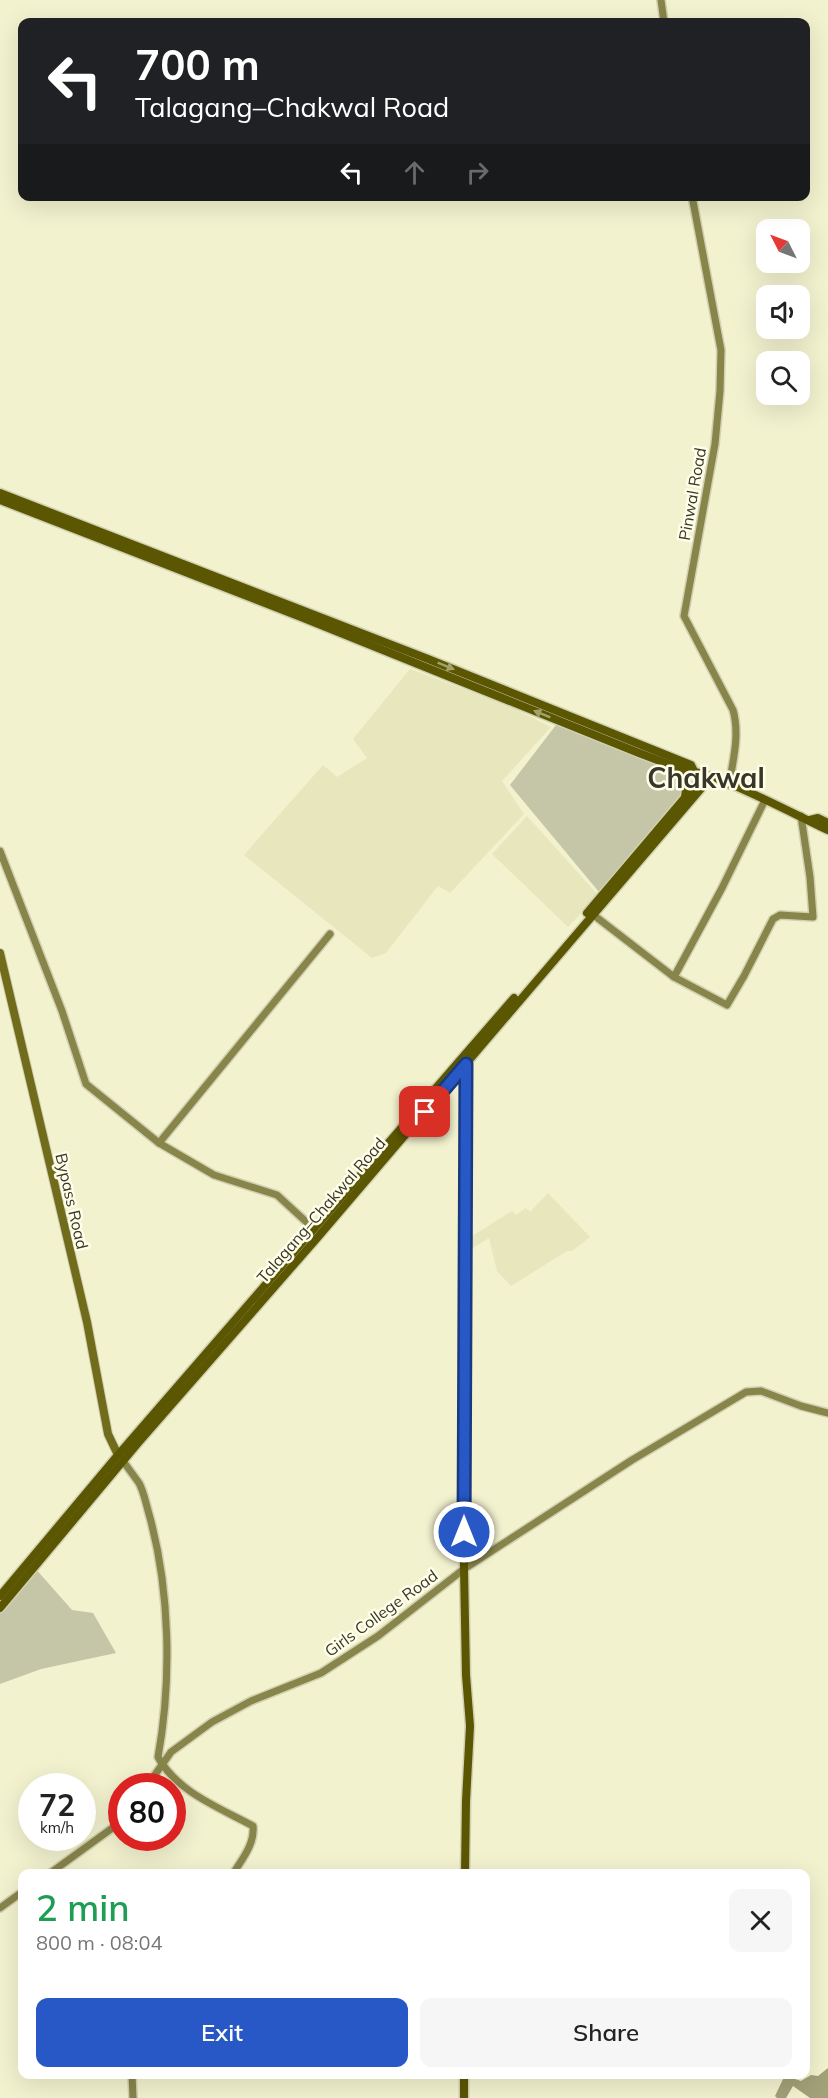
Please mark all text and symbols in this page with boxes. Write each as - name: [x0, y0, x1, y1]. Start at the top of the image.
- text: 700 m: [135, 38, 260, 91]
- icon: left: [36, 42, 114, 120]
- text: Talagang–Chakwal Road: [135, 90, 449, 124]
- icon: left: [335, 156, 368, 189]
- icon: ahead: [398, 156, 431, 189]
- icon: right: [461, 156, 494, 189]
- north arrow: [756, 219, 810, 273]
- map controls: [756, 219, 810, 405]
- button: sound: [756, 285, 810, 339]
- button: search: [756, 351, 810, 405]
- street label: Pinwal Road: [674, 446, 710, 542]
- one-way arrow: [437, 662, 455, 671]
- one-way arrow: [533, 709, 551, 718]
- district label: Chakwal: [647, 760, 765, 795]
- pin: [399, 1086, 450, 1137]
- icon: arrive: [408, 1095, 441, 1128]
- street label: Talagang–Chakwal Road: [252, 1133, 390, 1287]
- street label: Bypass Road: [51, 1151, 93, 1251]
- position arrow: [432, 1500, 496, 1564]
- street label: Girls College Road: [321, 1565, 441, 1661]
- speed limit sign: 80: [108, 1773, 186, 1851]
- text: 72: [39, 1786, 75, 1824]
- text: km/h: [40, 1818, 74, 1837]
- text: 2 min: [36, 1885, 130, 1930]
- button: close: [729, 1889, 792, 1952]
- text: 800 m · 08:04: [36, 1930, 162, 1955]
- button: Exit: [36, 1998, 408, 2067]
- button: Share: [420, 1998, 792, 2067]

